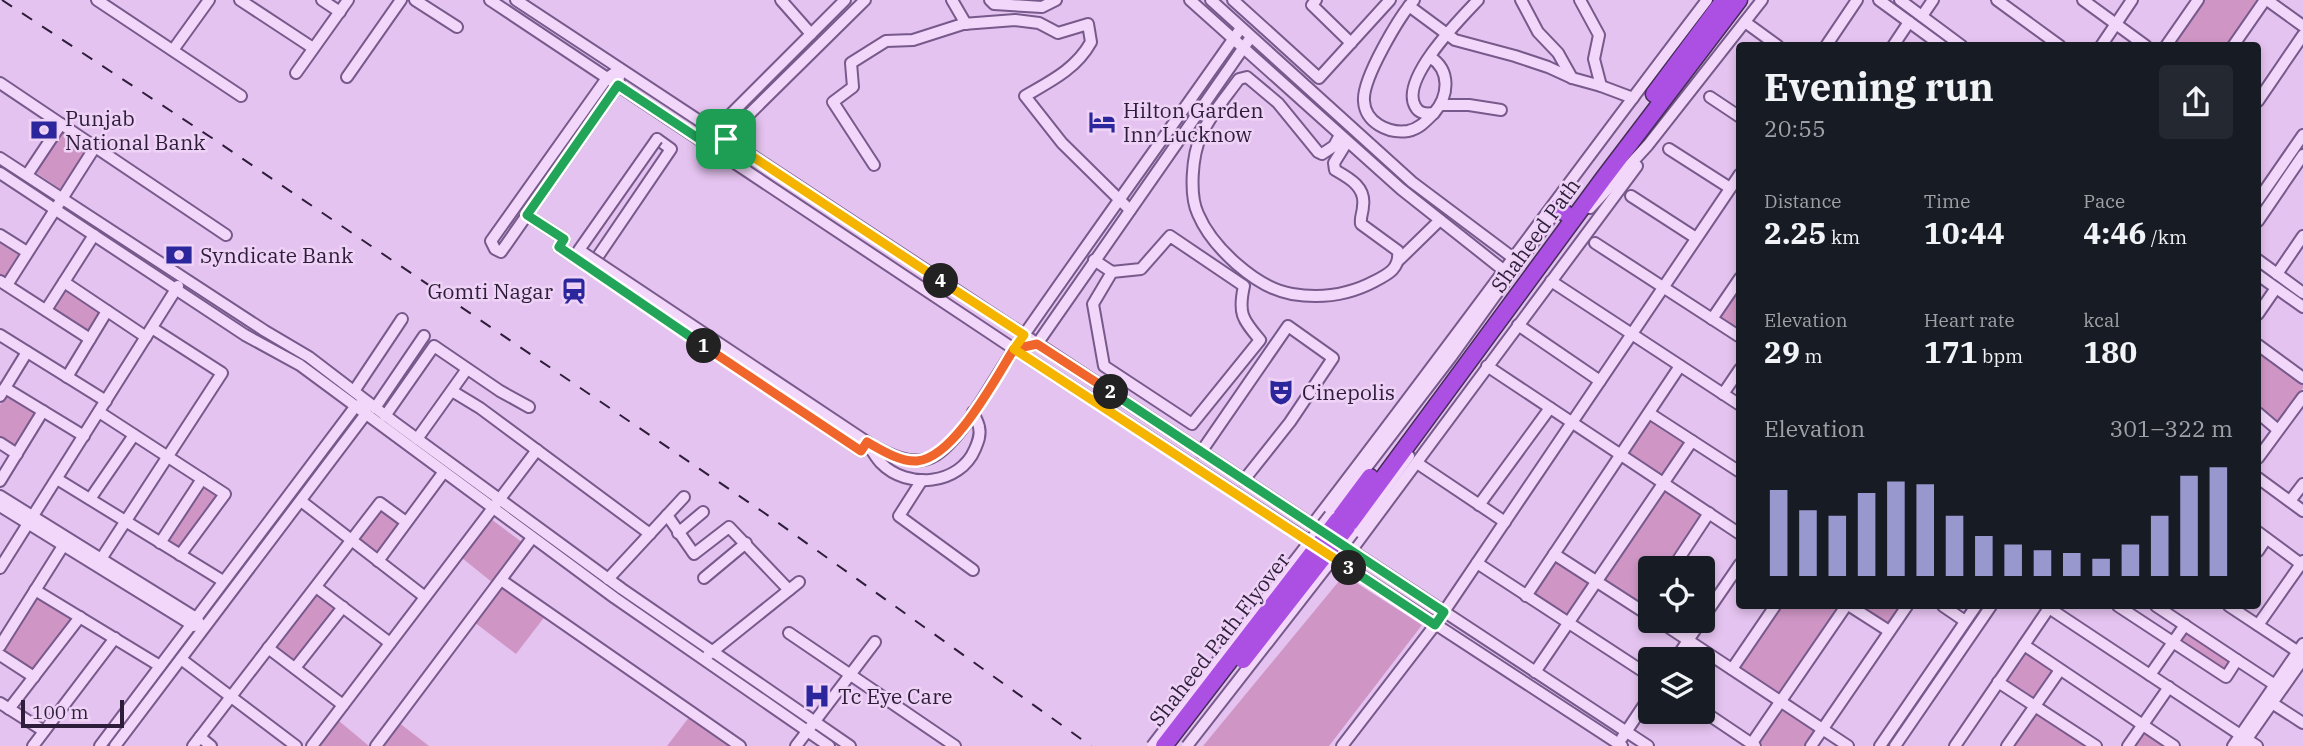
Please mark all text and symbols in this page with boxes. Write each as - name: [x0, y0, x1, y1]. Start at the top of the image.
- text: Evening run: [1764, 62, 1994, 111]
- button: share: [2159, 65, 2233, 139]
- place label: Hilton Garden Inn Lucknow: [1123, 96, 1264, 148]
- place label: Punjab National Bank: [65, 104, 206, 156]
- hotel icon: Hilton Garden Inn Lucknow: [1087, 107, 1117, 137]
- pin: [696, 109, 756, 169]
- text: 20:55: [1764, 113, 1826, 143]
- bank icon: Punjab National Bank: [29, 115, 59, 145]
- icon: arrive: [707, 120, 745, 158]
- street label: Shaheed Path: [1484, 172, 1586, 298]
- text: Distance: [1764, 189, 1842, 213]
- text: Time: [1924, 189, 1970, 213]
- text: Pace: [2083, 189, 2125, 213]
- text: 2.25: [1764, 213, 1826, 252]
- text: 10:44: [1924, 213, 2005, 252]
- text: 4:46: [2083, 213, 2146, 252]
- text: km: [1826, 225, 1860, 249]
- text: /km: [2146, 225, 2187, 249]
- bank icon: Syndicate Bank: [164, 240, 194, 270]
- place label: Syndicate Bank: [200, 241, 354, 269]
- pin: 4: [923, 264, 958, 298]
- text: 4: [935, 268, 946, 292]
- station icon: Gomti Nagar: [559, 276, 589, 306]
- place label: Gomti Nagar: [427, 277, 554, 305]
- text: Elevation: [1764, 308, 1848, 332]
- text: Heart rate: [1924, 308, 2015, 332]
- text: kcal: [2083, 308, 2120, 332]
- pin: 1: [686, 328, 722, 364]
- text: 29: [1764, 332, 1800, 371]
- text: 171: [1924, 332, 1978, 371]
- text: 180: [2083, 332, 2137, 371]
- text: 1: [698, 333, 709, 357]
- text: m: [1800, 344, 1823, 368]
- text: bpm: [1978, 344, 2023, 368]
- pin: 2: [1094, 374, 1128, 410]
- theatre icon: Cinepolis: [1266, 377, 1296, 407]
- place label: Cinepolis: [1302, 378, 1395, 406]
- text: 2: [1105, 379, 1116, 403]
- text: Elevation: [1764, 413, 1865, 443]
- text: 301–322 m: [2109, 413, 2233, 443]
- street label: Shaheed Path Flyover: [1142, 546, 1296, 732]
- pin: 3: [1332, 550, 1366, 586]
- text: 3: [1343, 555, 1354, 579]
- map controls: [1638, 556, 1715, 724]
- button: locate: [1638, 556, 1715, 633]
- button: layers: [1638, 647, 1715, 724]
- hospital icon: Tc Eye Care: [802, 681, 832, 711]
- place label: Tc Eye Care: [838, 682, 953, 710]
- scale bar: [21, 697, 124, 729]
- text: 100 m: [32, 700, 89, 724]

